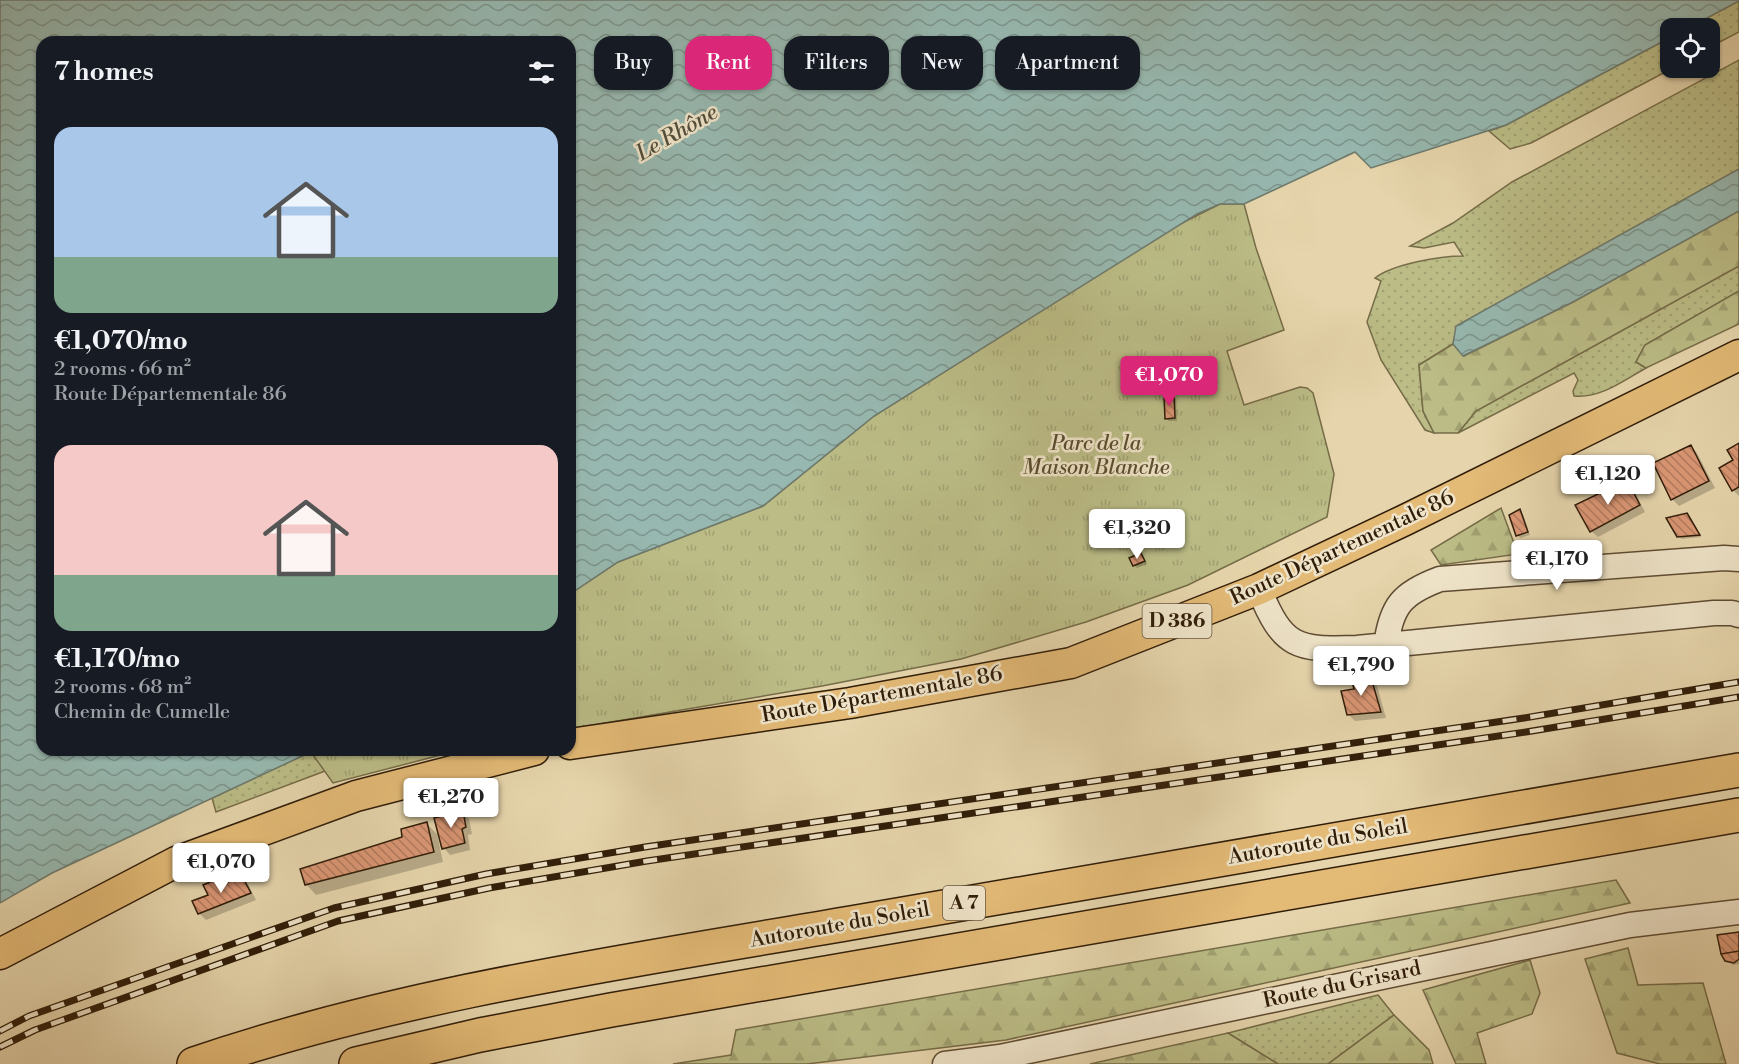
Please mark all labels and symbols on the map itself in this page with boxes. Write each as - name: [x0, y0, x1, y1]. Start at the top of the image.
- water label: Le Rhône: [631, 99, 723, 168]
- pin: €1,070: [1120, 356, 1218, 407]
- park label: Parc de la Maison Blanche: [1023, 431, 1170, 481]
- pin: €1,120: [1559, 455, 1657, 506]
- street label: Route Départementale 86: [1226, 485, 1458, 611]
- pin: €1,320: [1088, 509, 1186, 560]
- pin: €1,170: [1508, 540, 1606, 591]
- road number: D 386: [1142, 604, 1212, 638]
- pin: €1,790: [1312, 646, 1410, 697]
- street label: Route Départementale 86: [760, 661, 1005, 729]
- pin: €1,270: [402, 778, 500, 829]
- street label: Autoroute du Soleil: [1225, 813, 1410, 871]
- pin: €1,070: [172, 843, 270, 894]
- road number: A 7: [943, 886, 985, 920]
- street label: Autoroute du Soleil: [747, 896, 932, 954]
- street label: Route du Grisard: [1261, 956, 1424, 1014]

